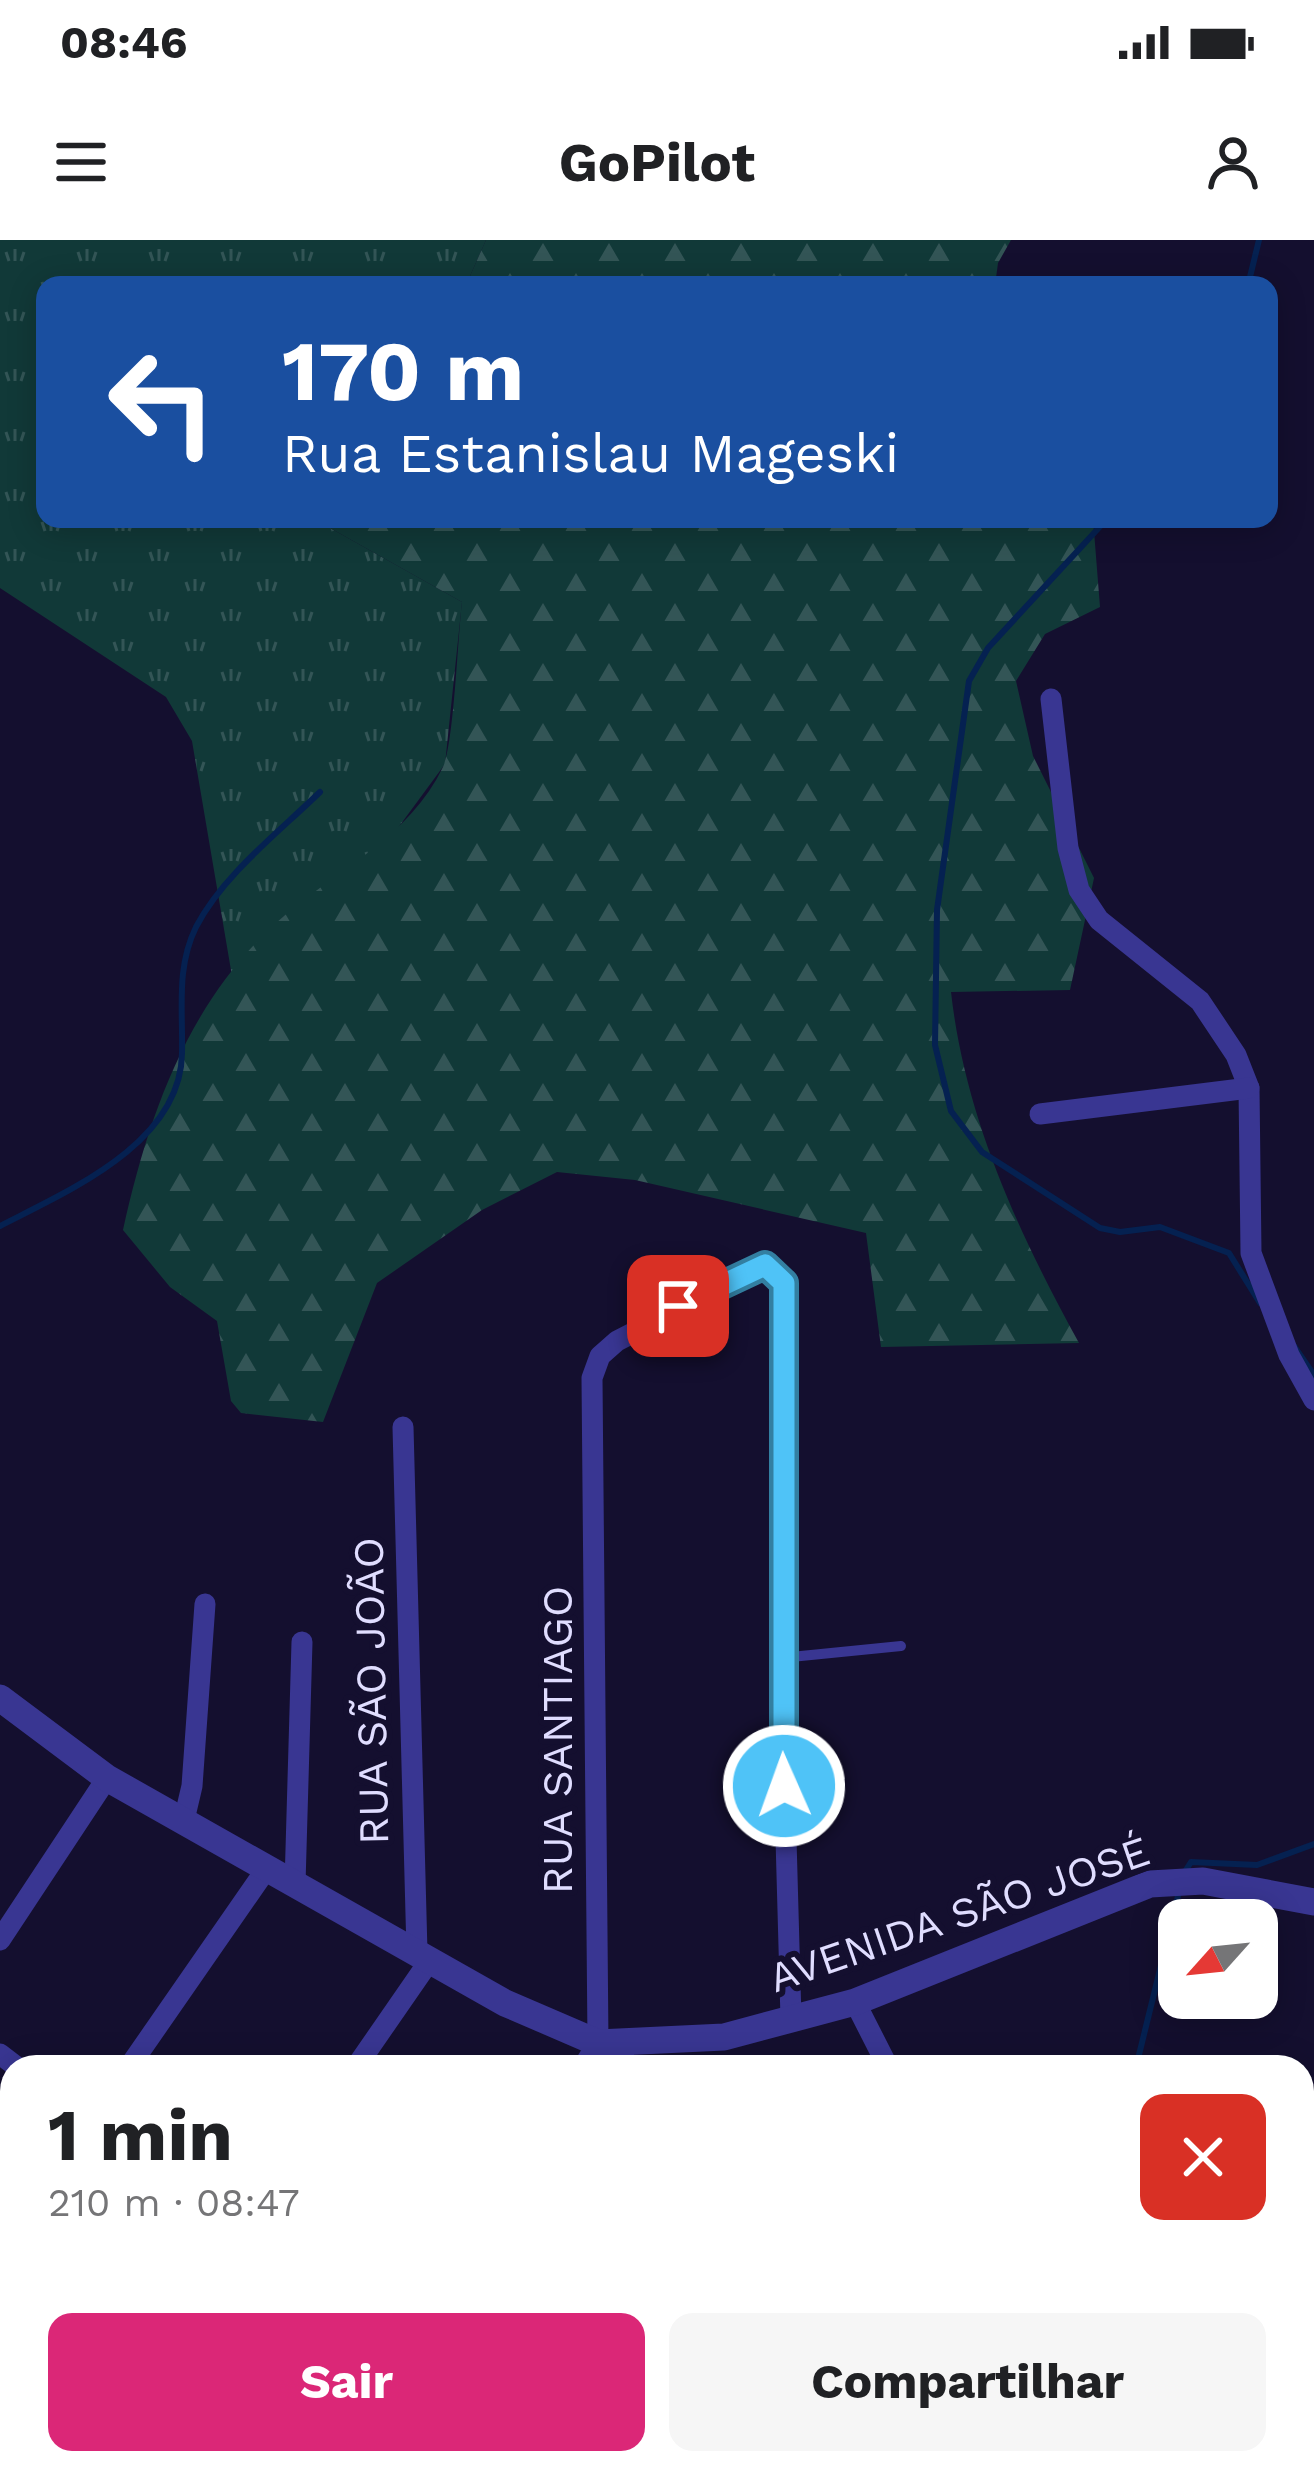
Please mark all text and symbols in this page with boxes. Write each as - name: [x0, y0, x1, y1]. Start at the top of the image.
- text: 08:46: [60, 16, 188, 69]
- icon: menu: [48, 129, 114, 195]
- icon: person: [1200, 129, 1266, 195]
- text: GoPilot: [559, 131, 755, 194]
- text: 170 m: [282, 322, 524, 420]
- icon: left: [84, 324, 240, 480]
- text: Rua Estanislau Mageski: [282, 422, 899, 485]
- pin: [627, 1255, 729, 1357]
- icon: arrive: [645, 1273, 711, 1339]
- street label: RUA SÃO JOÃO: [344, 1537, 398, 1845]
- street label: RUA SANTIAGO: [533, 1586, 582, 1894]
- position arrow: [721, 1723, 847, 1849]
- street label: AVENIDA SÃO JOSÉ: [762, 1826, 1156, 2002]
- north arrow: [1158, 1899, 1278, 2019]
- map controls: [1158, 1899, 1278, 2019]
- text: 1 min: [48, 2093, 233, 2177]
- button: close: [1140, 2094, 1266, 2220]
- text: 210 m · 08:47: [48, 2180, 300, 2225]
- button: Sair: [48, 2313, 645, 2451]
- button: Compartilhar: [669, 2313, 1266, 2451]

